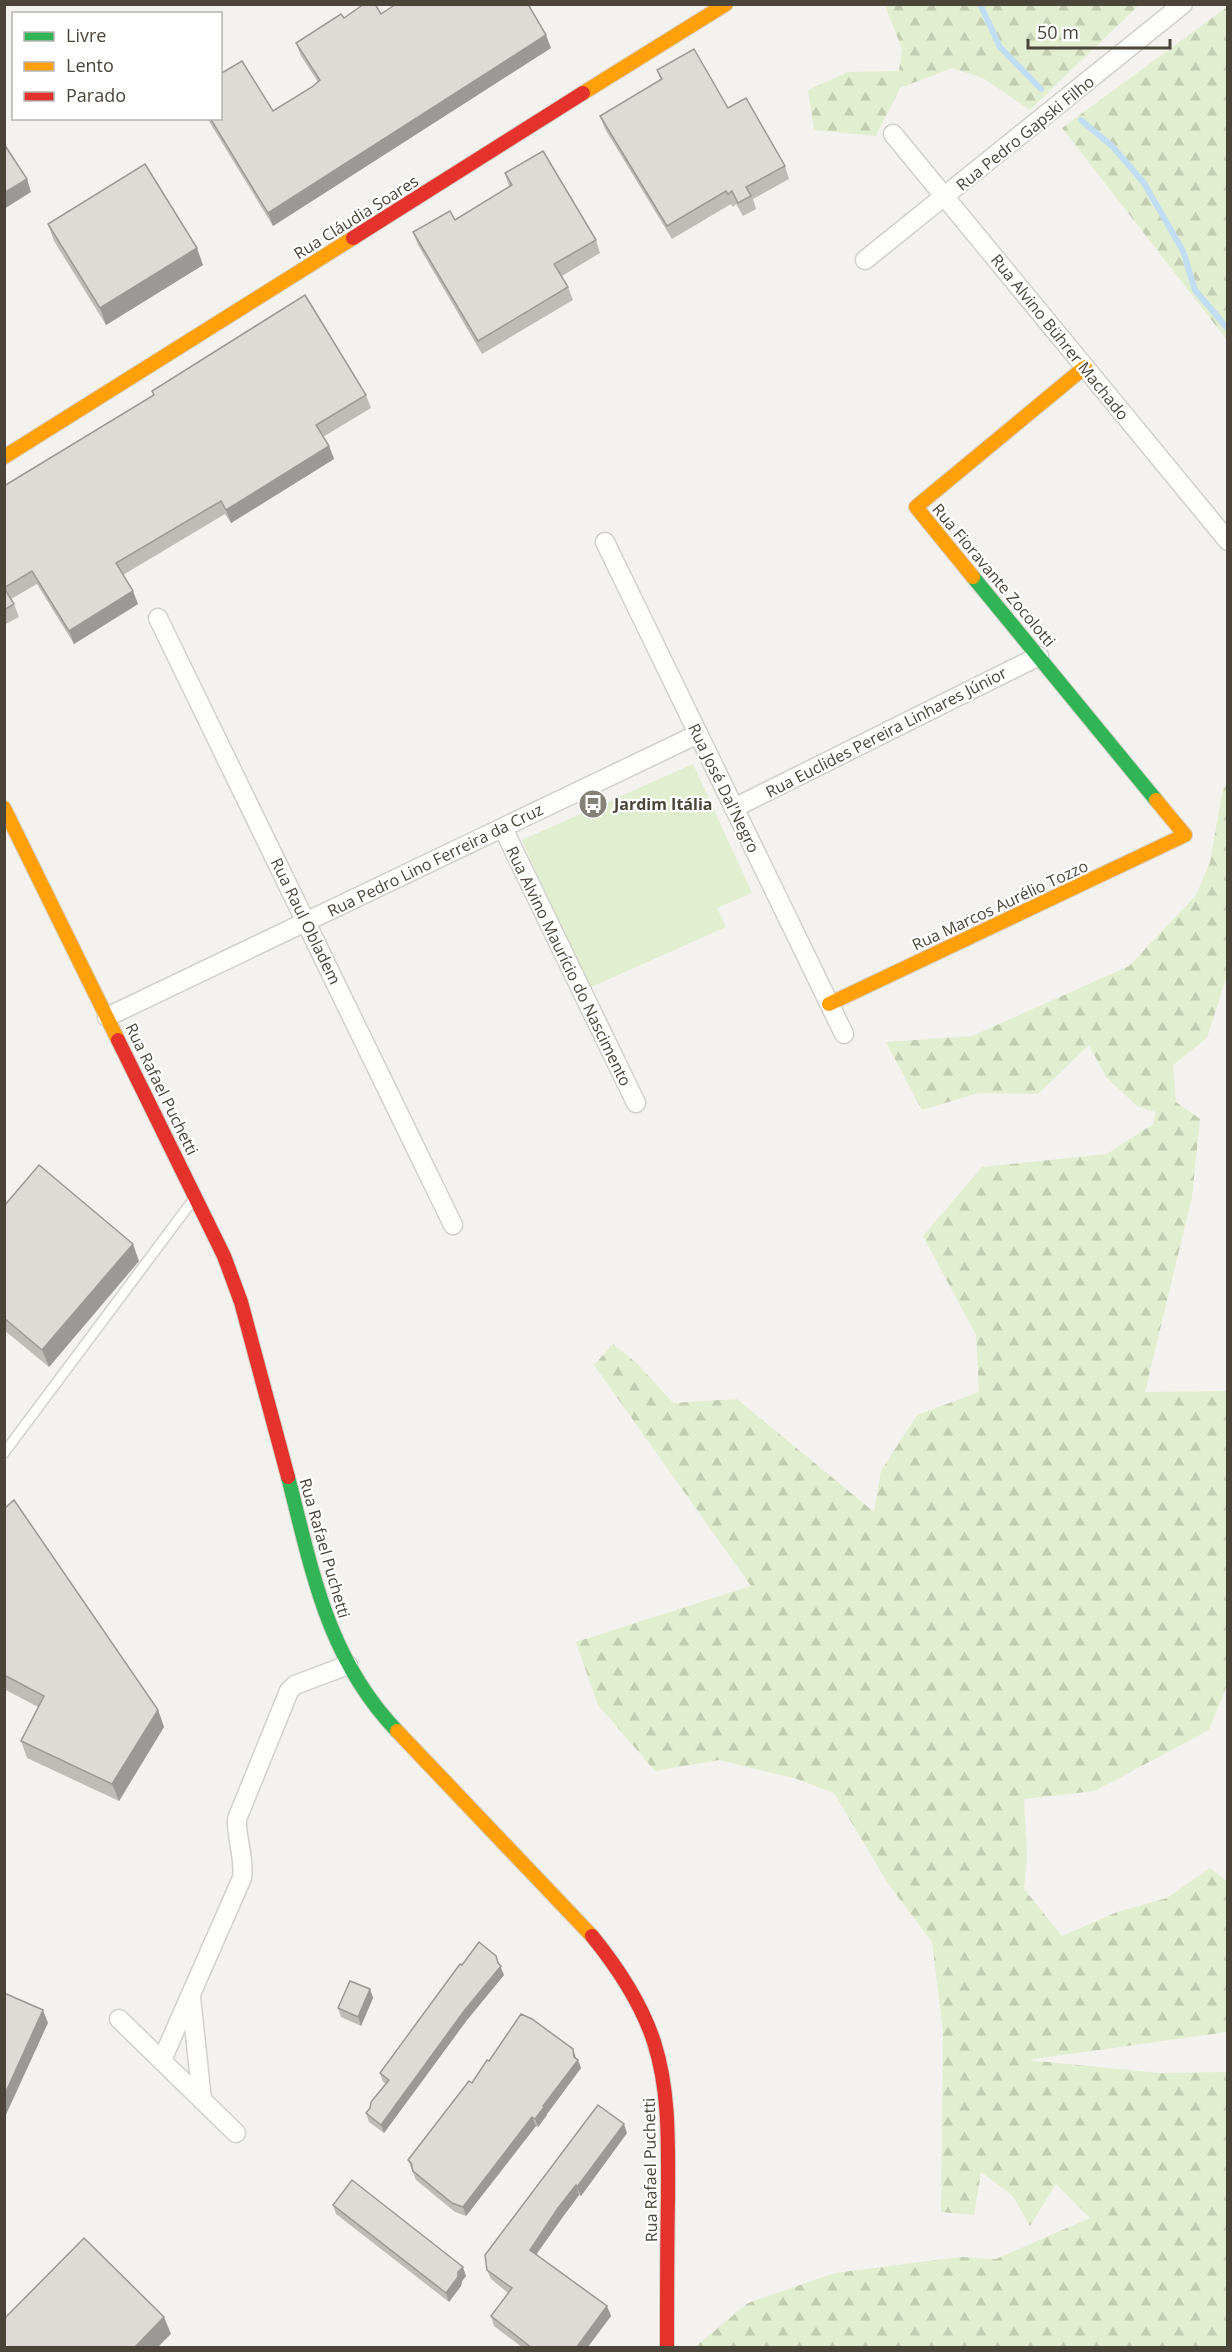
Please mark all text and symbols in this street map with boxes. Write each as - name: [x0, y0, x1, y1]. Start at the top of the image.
- legend: [12, 12, 222, 120]
- scale bar: [1028, 12, 1170, 50]
- text: 50 m: [1037, 20, 1079, 44]
- text: Livre: [66, 23, 106, 47]
- text: Lento: [66, 53, 114, 77]
- street label: Rua Pedro Gapski Filho: [951, 70, 1099, 196]
- text: Parado: [66, 83, 126, 107]
- street label: Rua Cláudia Soares: [290, 170, 422, 264]
- street label: Rua Alvino Bührer Machado: [986, 249, 1134, 425]
- street label: Rua Fioravante Zocolotti: [927, 499, 1061, 651]
- street label: Rua Euclides Pereira Linhares Júnior: [762, 661, 1011, 803]
- street label: Rua José Dal'Negro: [683, 720, 765, 856]
- bus stop icon: Jardim Itália: [577, 788, 609, 820]
- place label: Jardim Itália: [612, 793, 712, 815]
- street label: Rua Pedro Lino Ferreira da Cruz: [324, 798, 546, 922]
- street label: Rua Alvino Maurício do Nascimento: [501, 842, 637, 1090]
- street label: Rua Raul Obladem: [266, 854, 346, 988]
- street label: Rua Marcos Aurélio Tozzo: [908, 854, 1092, 956]
- street label: Rua Rafael Puchetti: [120, 1019, 204, 1159]
- street label: Rua Rafael Puchetti: [295, 1476, 355, 1620]
- street label: Rua Rafael Puchetti: [638, 2098, 662, 2242]

